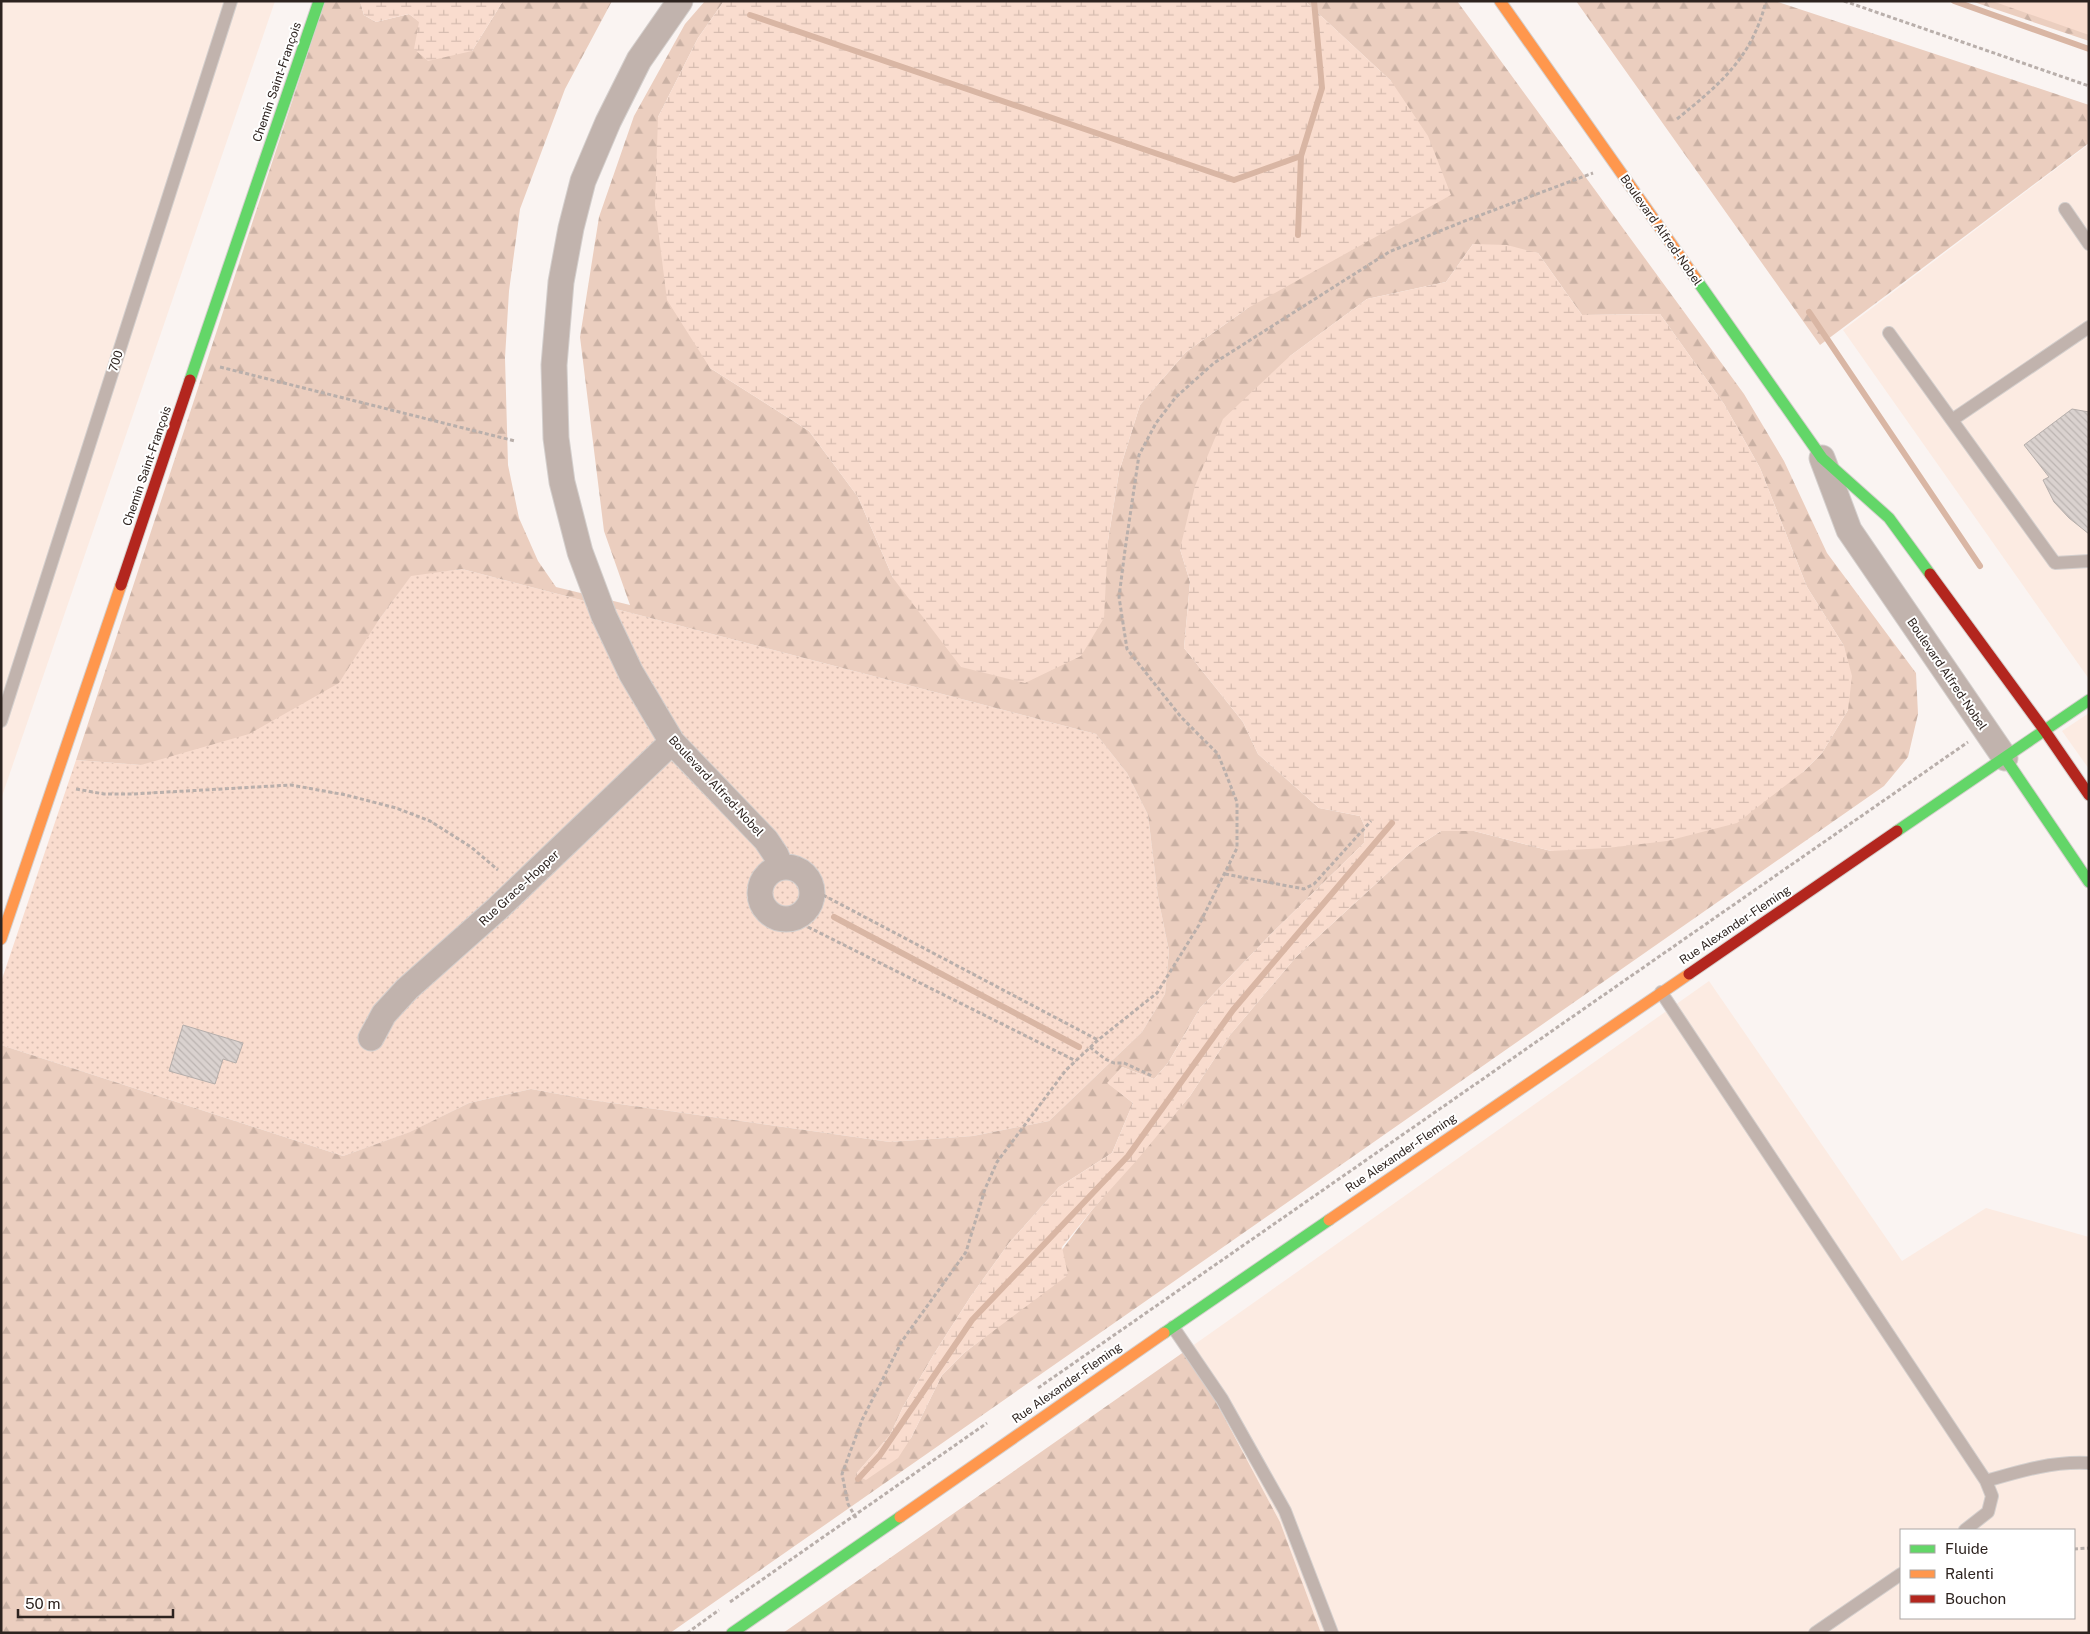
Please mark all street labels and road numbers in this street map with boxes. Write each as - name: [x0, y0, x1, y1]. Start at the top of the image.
- street label: Chemin Saint-François: [250, 20, 304, 144]
- street label: Boulevard Alfred-Nobel: [1617, 172, 1705, 288]
- street label: 700: [106, 349, 126, 373]
- street label: Chemin Saint-François: [120, 404, 174, 528]
- street label: Boulevard Alfred-Nobel: [1904, 615, 1990, 733]
- street label: Boulevard Alfred-Nobel: [666, 733, 766, 839]
- street label: Rue Grace-Hopper: [476, 847, 562, 929]
- street label: Rue Alexander-Fleming: [1677, 883, 1793, 967]
- street label: Rue Alexander-Fleming: [1343, 1111, 1459, 1195]
- street label: Rue Alexander-Fleming: [1009, 1340, 1125, 1426]

